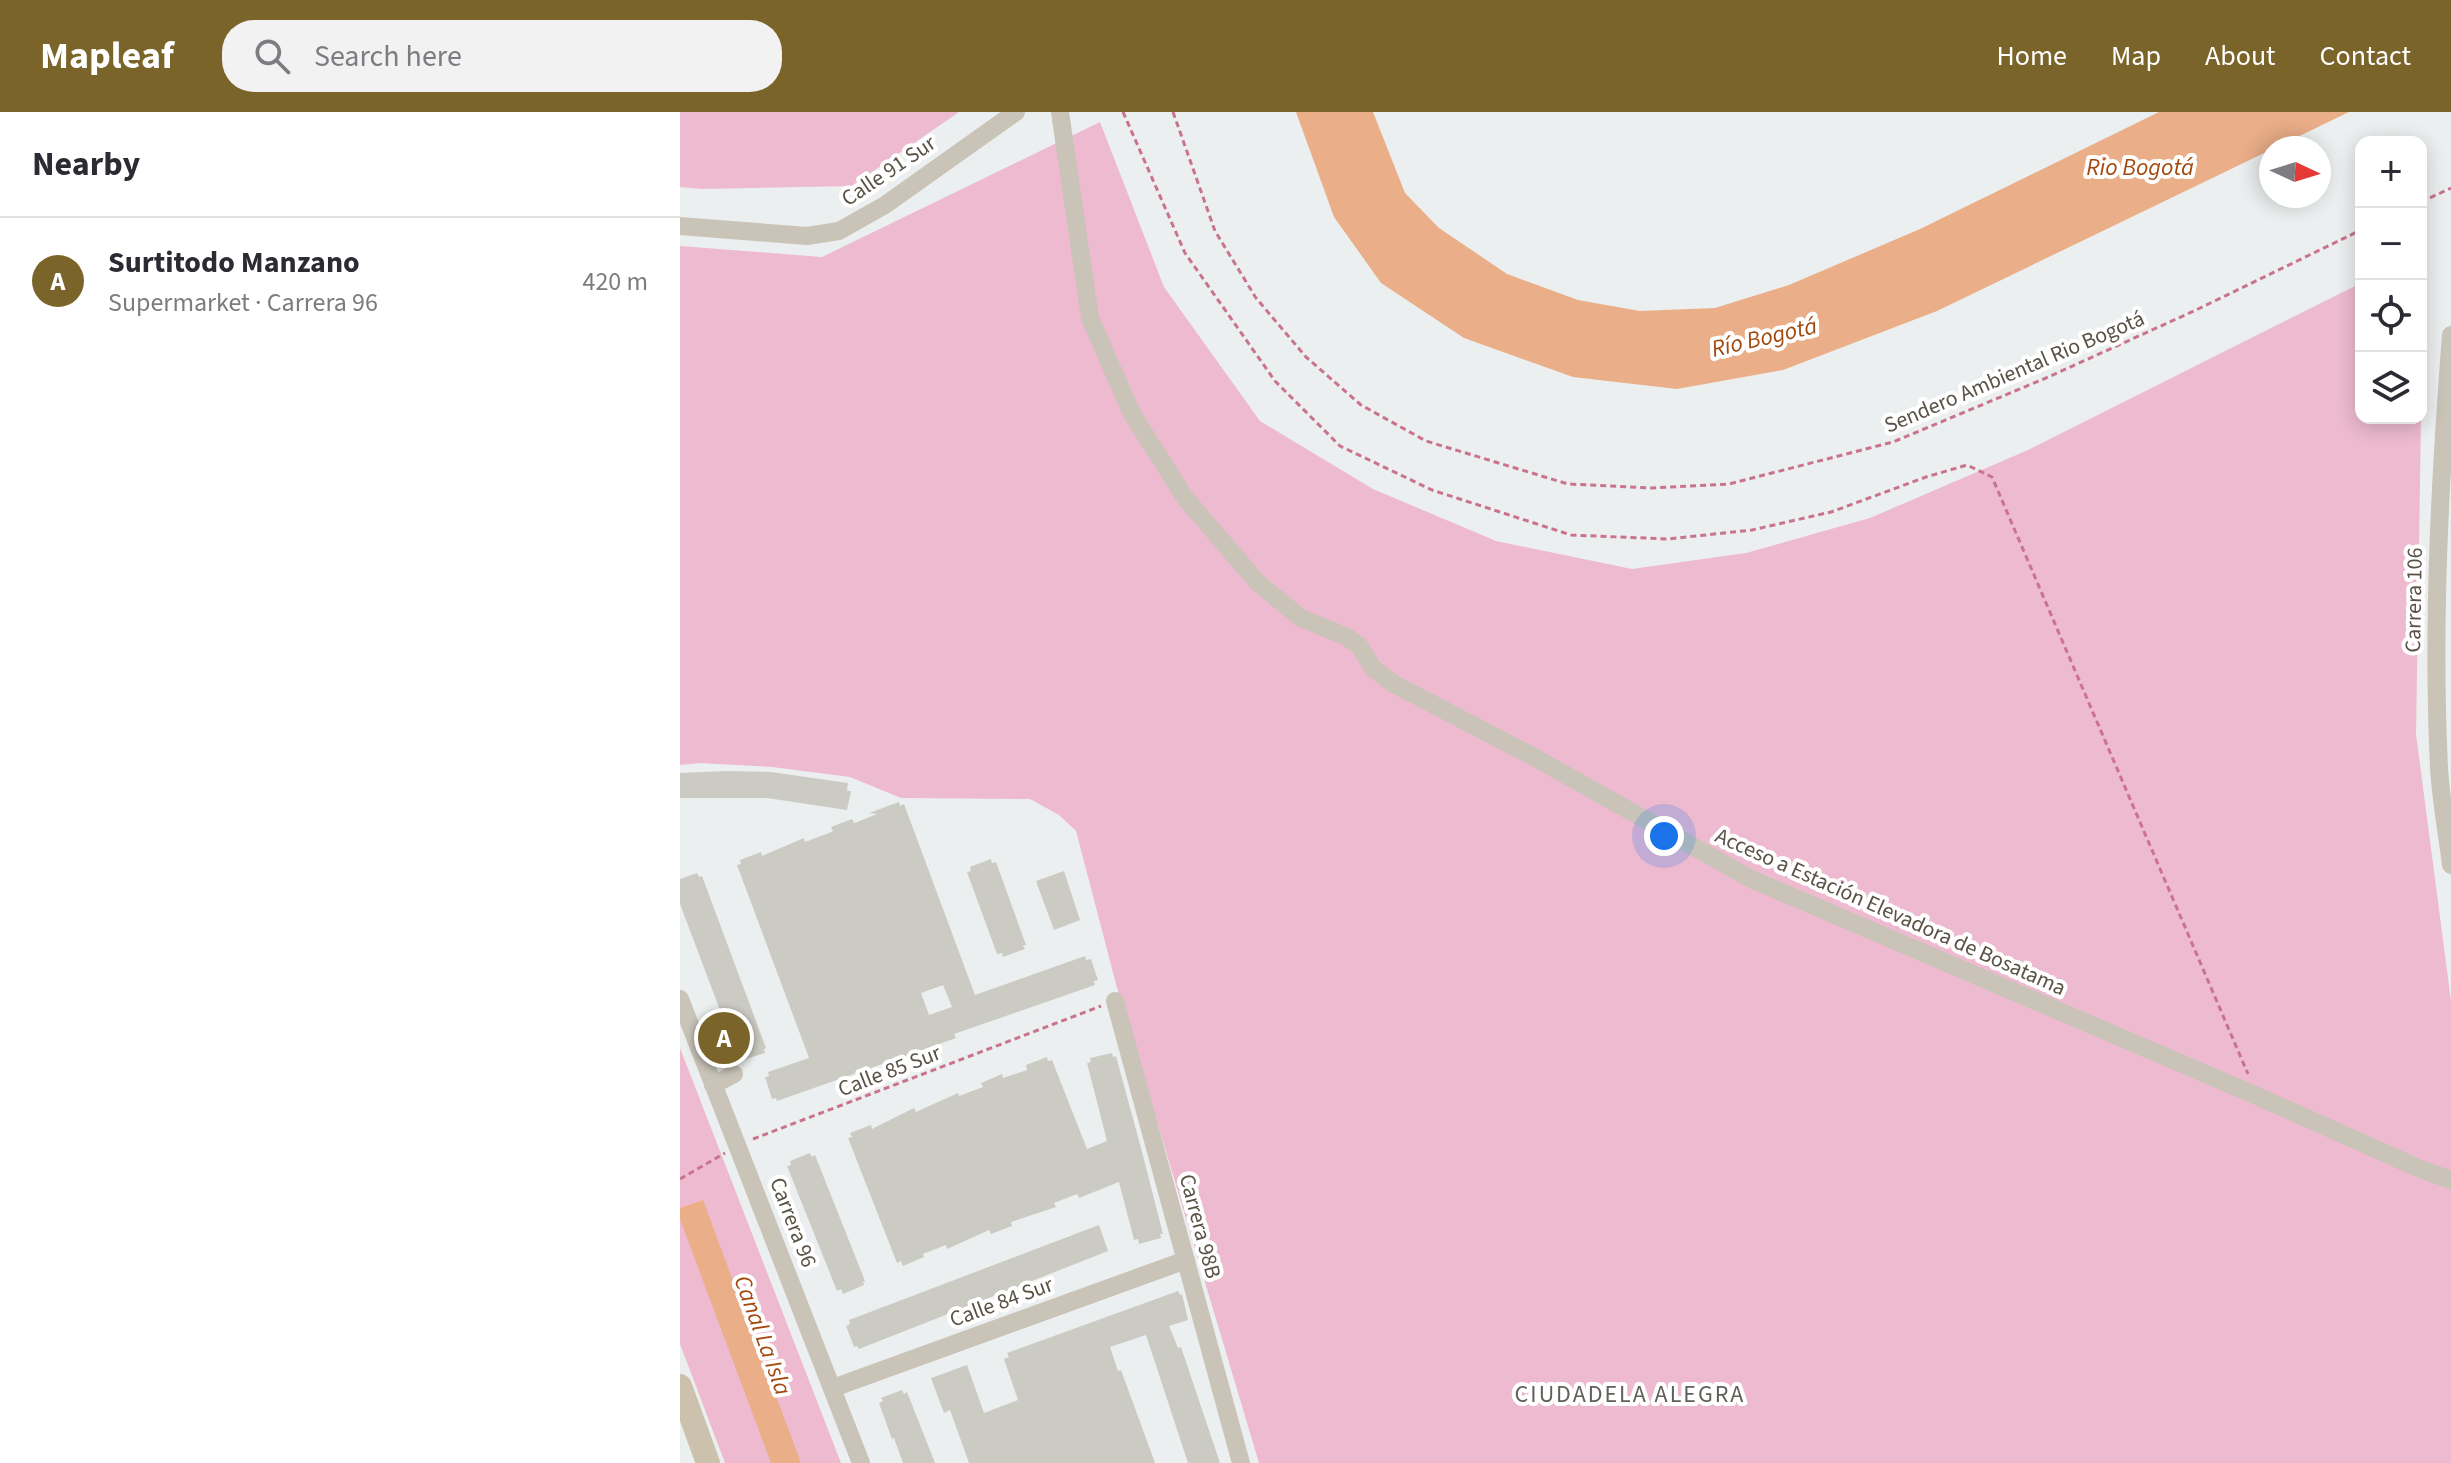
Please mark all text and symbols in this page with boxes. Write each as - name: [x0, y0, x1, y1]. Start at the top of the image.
- search box: [222, 20, 782, 92]
- text: Mapleaf: [40, 29, 174, 83]
- icon: search: [250, 34, 294, 78]
- text: Search here: [314, 35, 462, 78]
- text: Home: [1996, 36, 2067, 76]
- text: Map: [2111, 36, 2161, 76]
- text: About: [2205, 36, 2276, 76]
- text: Contact: [2320, 36, 2411, 76]
- street label: Calle 91 Sur: [835, 127, 942, 214]
- north arrow: [2259, 136, 2331, 208]
- map controls: [2355, 136, 2427, 424]
- button: +: [2355, 136, 2427, 208]
- text: Nearby: [32, 140, 140, 189]
- water label: Rio Bogotá: [2086, 150, 2194, 185]
- button: −: [2355, 208, 2427, 280]
- text: Surtitodo Manzano: [108, 241, 360, 284]
- text: A: [51, 263, 65, 300]
- text: 420 m: [582, 263, 648, 300]
- button: locate: [2355, 280, 2427, 352]
- text: Supermarket · Carrera 96: [108, 284, 378, 321]
- street label: Sendero Ambiental Rio Bogotá: [1879, 303, 2149, 441]
- water label: Río Bogotá: [1708, 308, 1821, 367]
- button: layers: [2355, 352, 2427, 424]
- street label: Carrera 106: [2397, 547, 2431, 653]
- your location: [1644, 816, 1684, 856]
- street label: Acceso a Estación Elevadora de Bosatama: [1710, 820, 2071, 1004]
- pin: A: [698, 1008, 750, 1068]
- street label: Calle 85 Sur: [833, 1037, 946, 1105]
- street label: Carrera 98B: [1171, 1170, 1229, 1282]
- street label: Carrera 96: [761, 1173, 825, 1272]
- street label: Calle 84 Sur: [945, 1268, 1058, 1335]
- water label: Canal La Isla: [725, 1270, 800, 1400]
- district label: CIUDADELA ALEGRA: [1515, 1377, 1745, 1412]

